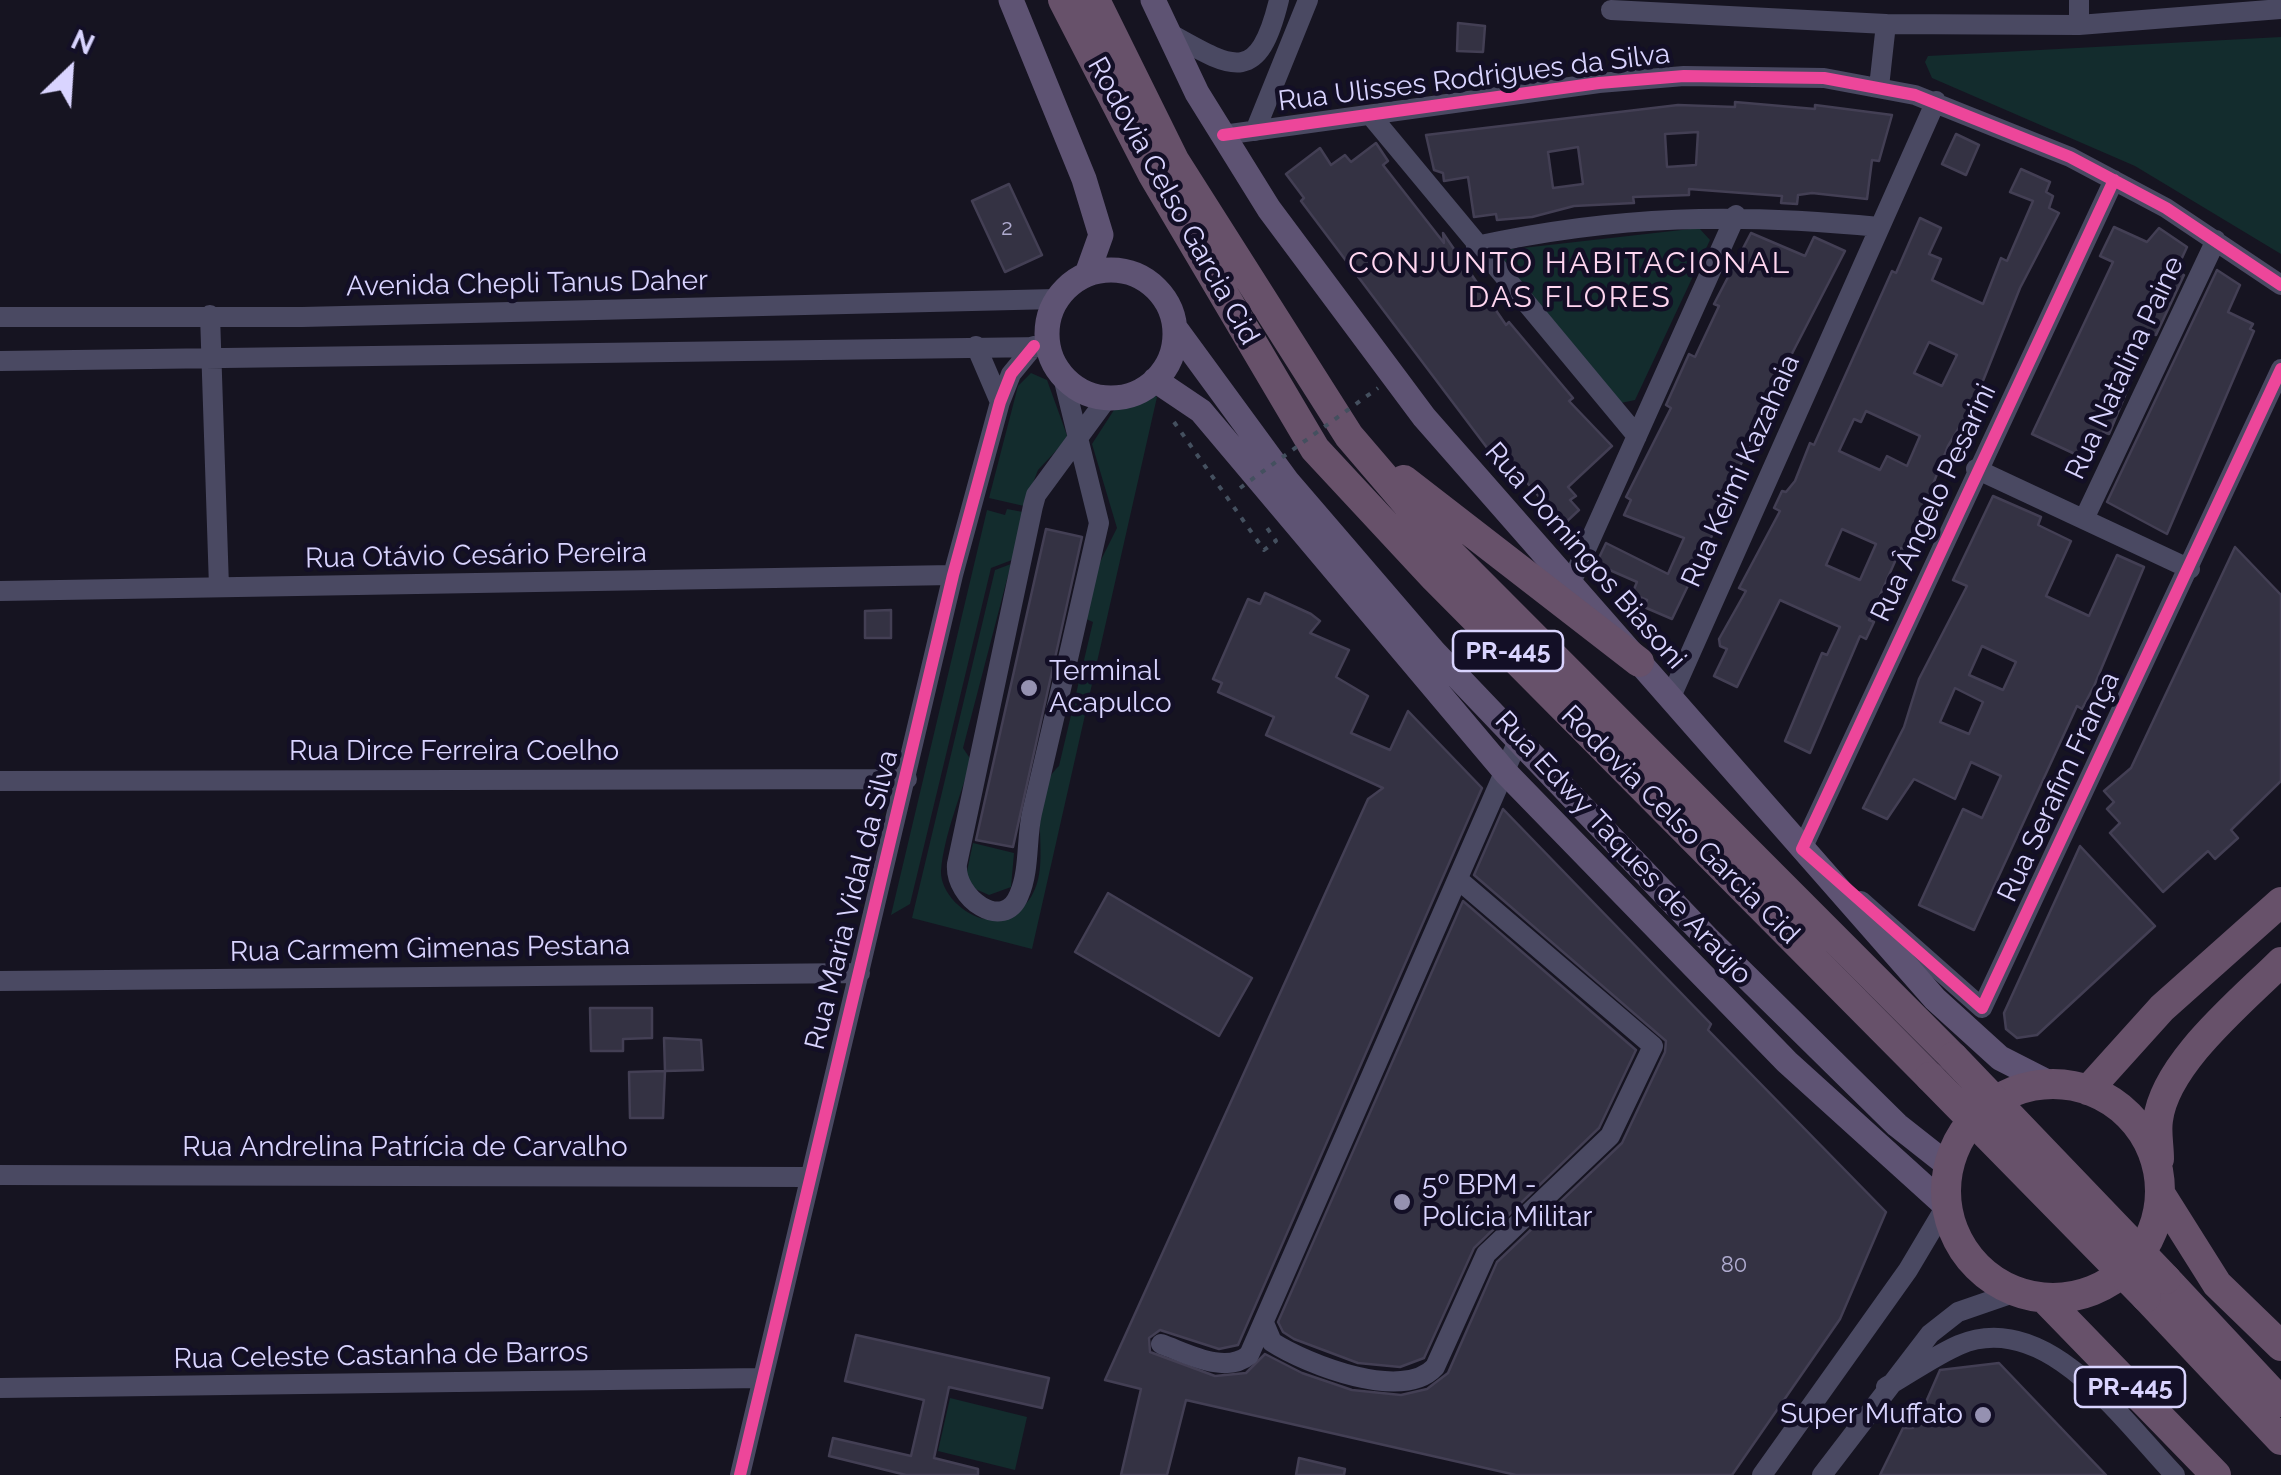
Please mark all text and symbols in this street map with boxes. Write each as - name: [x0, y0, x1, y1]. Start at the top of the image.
- north arrow: [20, 20, 120, 120]
- text: N: [66, 23, 100, 62]
- street label: Rua Ulisses Rodrigues da Silva: [1276, 37, 1672, 119]
- street label: Rodovia Celso Garcia Cid: [1080, 51, 1266, 351]
- house number: 2: [1001, 215, 1013, 241]
- district label: CONJUNTO HABITACIONAL DAS FLORES: [1348, 246, 1792, 316]
- street label: Rua Natalina Paine: [2059, 251, 2191, 485]
- street label: Avenida Chepli Tanus Daher: [346, 264, 708, 304]
- street label: Rua Keimi Kazahaia: [1675, 350, 1807, 592]
- street label: Rua Ângelo Pesarini: [1864, 379, 2004, 627]
- street label: Rua Domingos Biasoni: [1477, 436, 1693, 676]
- street label: Rua Otávio Cesário Pereira: [305, 536, 647, 576]
- road number: PR-445: [1453, 631, 1563, 671]
- place label: Terminal Acapulco: [1049, 655, 1172, 721]
- street label: Rua Serafim França: [1991, 667, 2127, 907]
- marker: Terminal Acapulco: [1018, 677, 1040, 699]
- street label: Rodovia Celso Garcia Cid: [1554, 699, 1806, 951]
- street label: Rua Edwy Taques de Araújo: [1488, 704, 1758, 992]
- street label: Rua Dirce Ferreira Coelho: [289, 735, 619, 769]
- street label: Rua Maria Vidal da Silva: [799, 747, 905, 1053]
- street label: Rua Carmem Gimenas Pestana: [230, 929, 630, 969]
- street label: Rua Andrelina Patrícia de Carvalho: [182, 1131, 628, 1165]
- place label: 5º BPM - Polícia Militar: [1422, 1169, 1592, 1235]
- marker: 5º BPM - Polícia Militar: [1391, 1191, 1413, 1213]
- house number: 80: [1721, 1252, 1747, 1278]
- street label: Rua Celeste Castanha de Barros: [173, 1336, 589, 1376]
- road number: PR-445: [2075, 1367, 2185, 1407]
- place label: Super Muffato: [1780, 1398, 1963, 1432]
- marker: Super Muffato: [1972, 1404, 1994, 1426]

